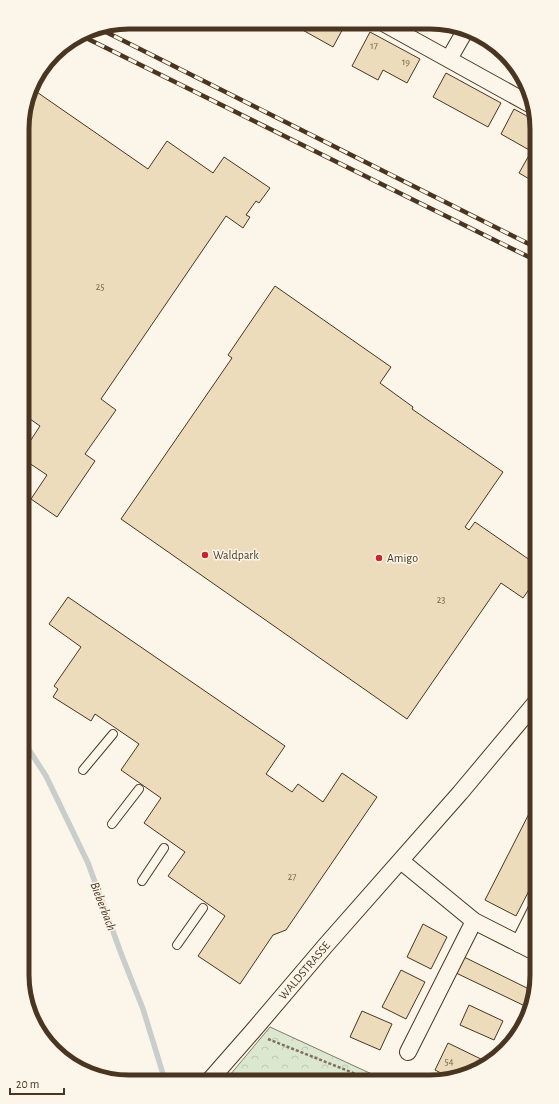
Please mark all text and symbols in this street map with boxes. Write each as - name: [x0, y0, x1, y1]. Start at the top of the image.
- house number: 17: [370, 41, 378, 51]
- house number: 19: [402, 57, 410, 67]
- house number: 25: [96, 282, 104, 292]
- place label: Waldpark: [213, 549, 259, 561]
- marker: Waldpark: [200, 550, 210, 560]
- place label: Amigo: [387, 552, 418, 564]
- marker: Amigo: [374, 553, 384, 563]
- house number: 23: [437, 595, 445, 605]
- house number: 27: [288, 872, 296, 882]
- water label: Bieberbach: [87, 880, 118, 933]
- street label: WALDSTRASSE: [276, 939, 332, 1002]
- house number: 54: [445, 1057, 454, 1067]
- scale bar: [10, 1070, 64, 1096]
- text: 20 m: [16, 1078, 39, 1090]

